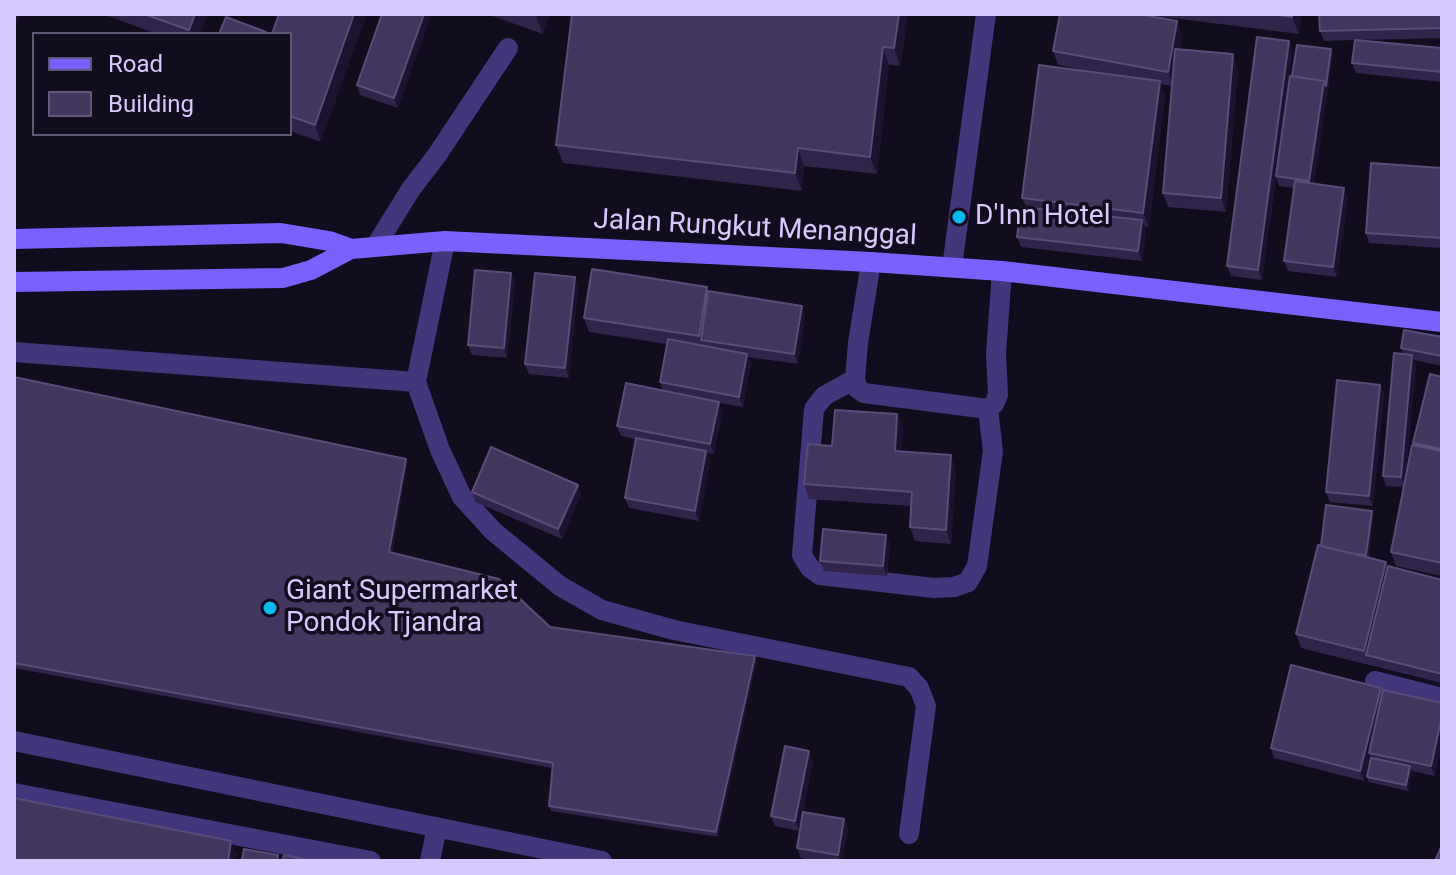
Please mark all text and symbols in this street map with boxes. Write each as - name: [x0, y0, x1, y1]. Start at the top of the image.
- legend: [32, 32, 292, 136]
- text: Road: [108, 50, 163, 78]
- text: Building: [108, 90, 194, 118]
- place label: D'Inn Hotel: [975, 200, 1111, 234]
- street label: Jalan Rungkut Menanggal: [593, 204, 917, 254]
- marker: D'Inn Hotel: [950, 208, 968, 226]
- place label: Giant Supermarket Pondok Tjandra: [286, 575, 518, 641]
- marker: Giant Supermarket Pondok Tjandra: [261, 599, 279, 617]

